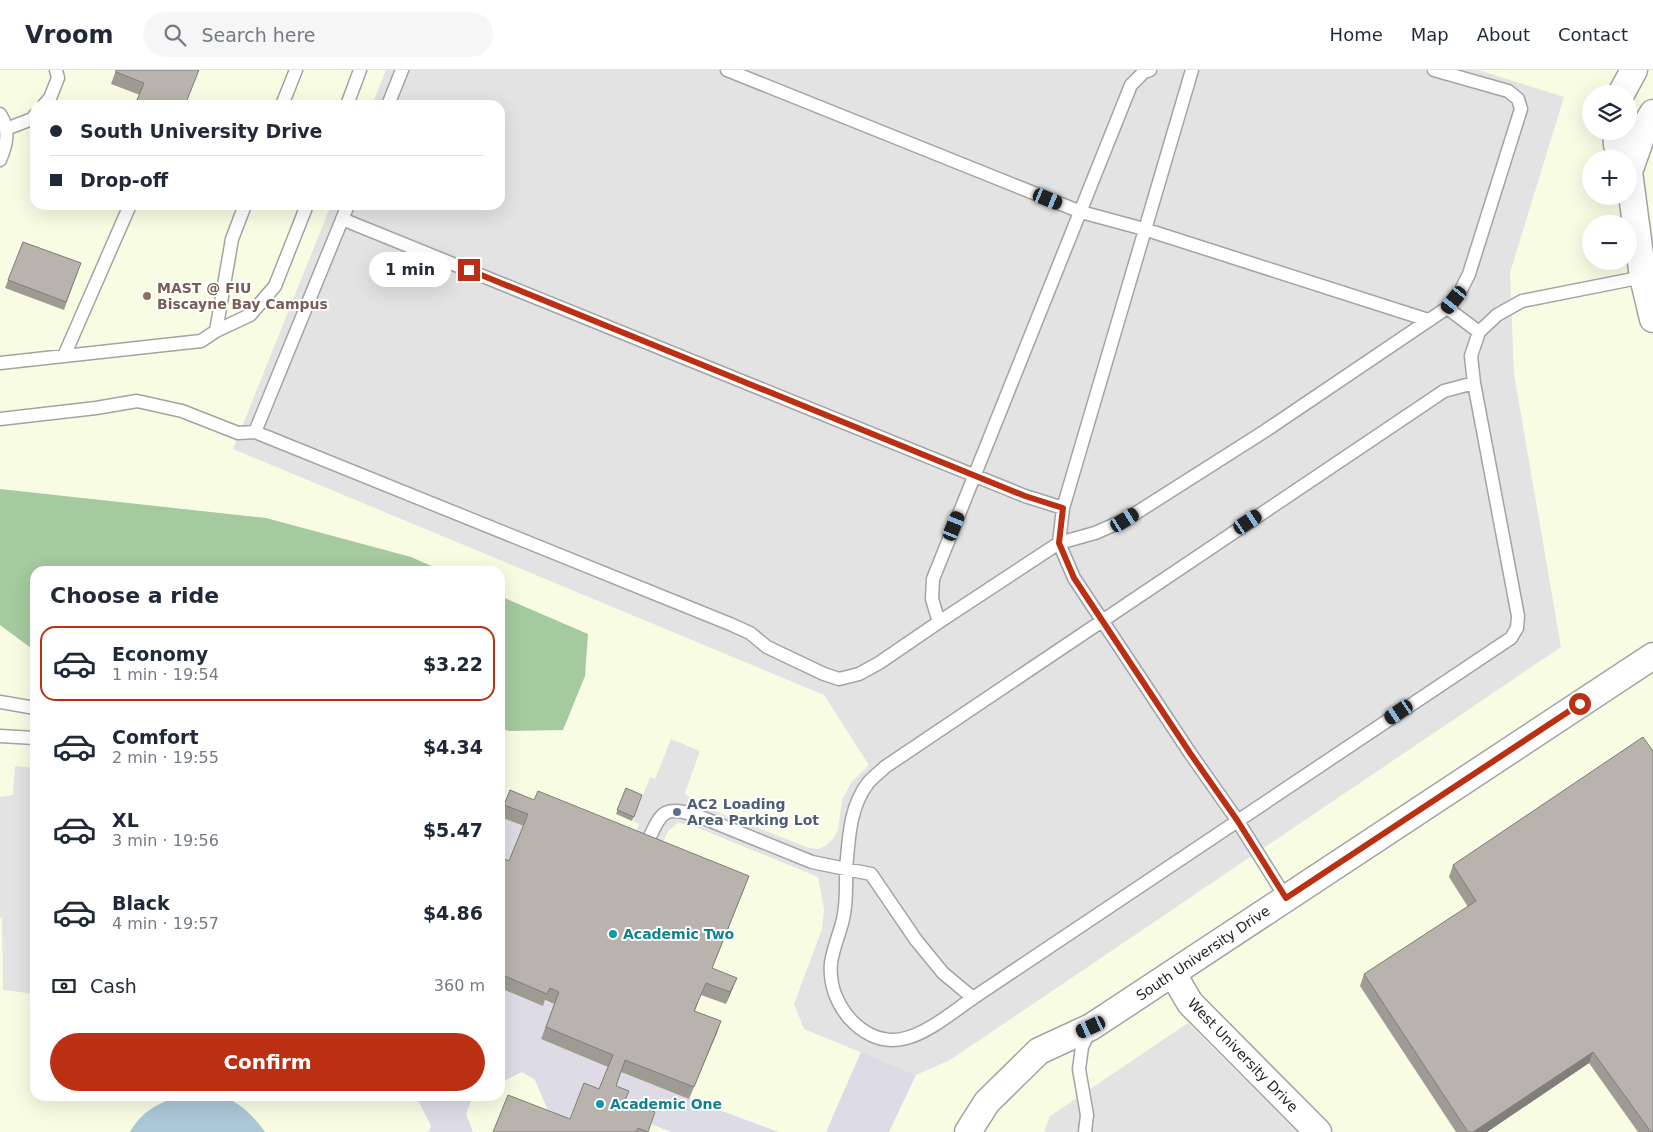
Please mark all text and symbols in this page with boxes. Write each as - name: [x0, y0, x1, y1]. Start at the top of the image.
- search box: [143, 12, 493, 57]
- text: Vroom: [25, 21, 113, 49]
- icon: search: [161, 21, 189, 49]
- text: Search here: [201, 24, 316, 46]
- text: Home: [1330, 24, 1383, 45]
- text: Map: [1411, 24, 1449, 45]
- text: About: [1477, 24, 1530, 45]
- text: Contact: [1558, 24, 1628, 45]
- map controls: [1582, 85, 1637, 270]
- button: layers: [1582, 85, 1637, 140]
- text: South University Drive: [80, 120, 322, 142]
- button: +: [1582, 150, 1637, 205]
- text: Drop-off: [80, 169, 168, 191]
- car: [1031, 186, 1064, 212]
- button: −: [1582, 215, 1637, 270]
- callout: 1 min: [369, 252, 452, 288]
- route end: [458, 259, 480, 281]
- text: 1 min: [385, 260, 435, 279]
- place label: MAST @ FIU Biscayne Bay Campus: [157, 280, 328, 312]
- car: [1438, 284, 1469, 316]
- marker: MAST @ FIU Biscayne Bay Campus: [141, 290, 153, 302]
- car: [1108, 506, 1141, 534]
- car: [1231, 507, 1264, 537]
- car: [941, 509, 966, 543]
- text: Choose a ride: [50, 583, 219, 608]
- icon: car: [52, 641, 97, 686]
- text: Economy: [112, 643, 208, 665]
- text: $3.22: [423, 653, 483, 675]
- text: 1 min · 19:54: [112, 665, 219, 684]
- route start: [1569, 693, 1591, 715]
- car: [1382, 697, 1415, 727]
- icon: car: [52, 724, 97, 769]
- text: Comfort: [112, 726, 199, 748]
- text: $4.34: [423, 736, 483, 758]
- text: 2 min · 19:55: [112, 748, 219, 767]
- place label: AC2 Loading Area Parking Lot: [687, 796, 819, 828]
- marker: AC2 Loading Area Parking Lot: [671, 806, 683, 818]
- icon: car: [52, 807, 97, 852]
- text: XL: [112, 809, 139, 831]
- text: $5.47: [423, 819, 483, 841]
- text: 3 min · 19:56: [112, 831, 219, 850]
- icon: car: [52, 890, 97, 935]
- text: Black: [112, 892, 170, 914]
- text: $4.86: [423, 902, 483, 924]
- street label: South University Drive: [1133, 902, 1273, 1004]
- text: 4 min · 19:57: [112, 914, 219, 933]
- place label: Academic Two: [623, 926, 735, 942]
- marker: Academic Two: [607, 928, 619, 940]
- icon: cash: [50, 972, 78, 1000]
- text: Cash: [90, 975, 137, 997]
- text: 360 m: [434, 976, 485, 995]
- street label: West University Drive: [1185, 995, 1301, 1115]
- car: [1074, 1014, 1107, 1040]
- button: Confirm: [50, 1033, 485, 1091]
- place label: Academic One: [610, 1096, 722, 1112]
- marker: Academic One: [594, 1098, 606, 1110]

